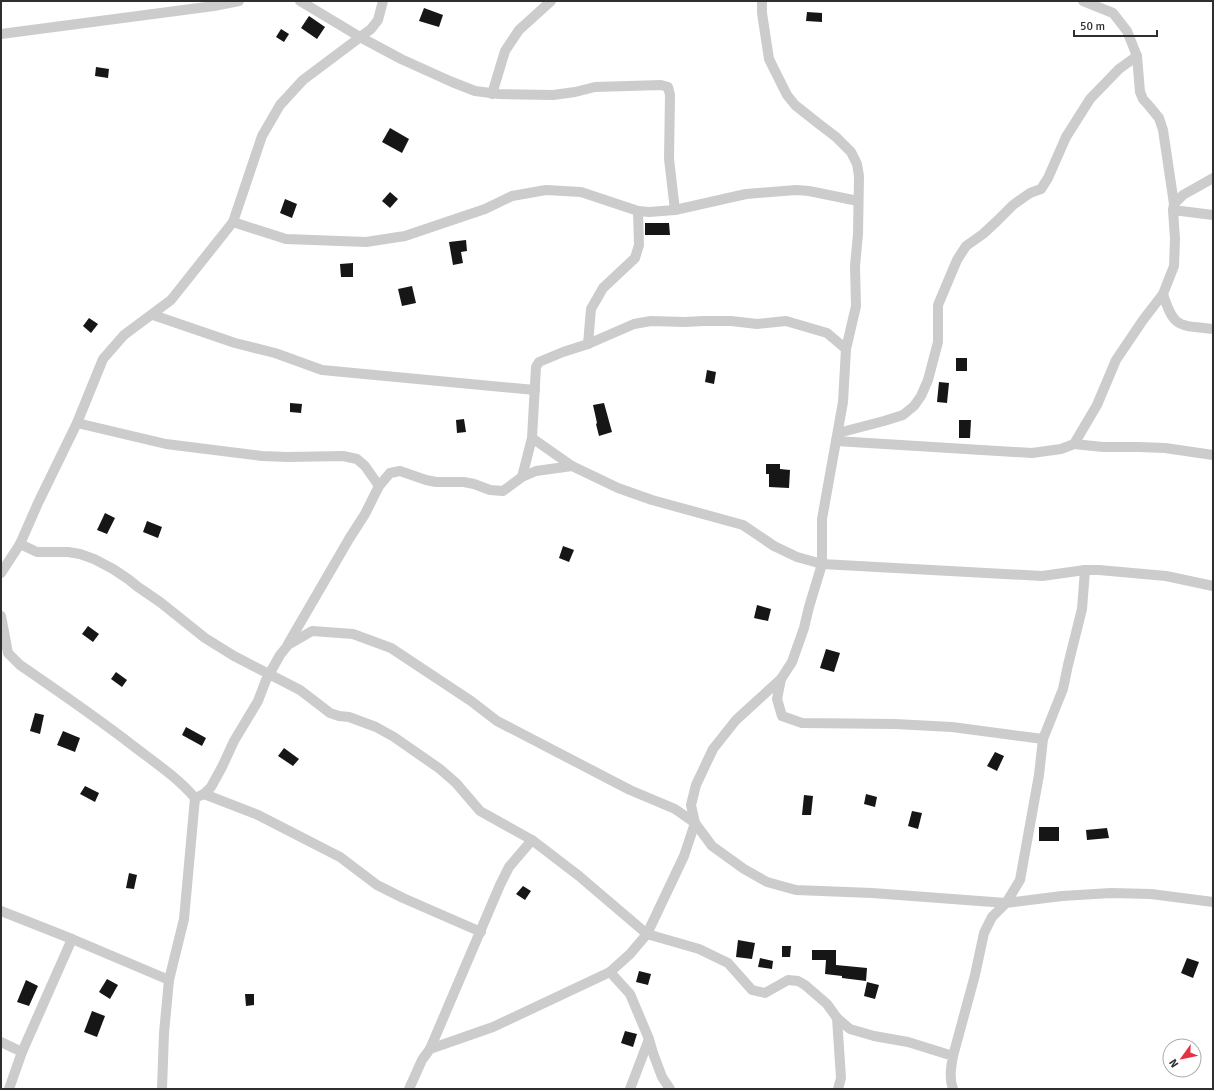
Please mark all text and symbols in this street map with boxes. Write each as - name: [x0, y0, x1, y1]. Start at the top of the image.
- scale bar: [1074, 12, 1157, 38]
- text: 50 m: [1080, 19, 1105, 34]
- north arrow: [1162, 1038, 1202, 1078]
- text: N: [1166, 1056, 1182, 1070]

